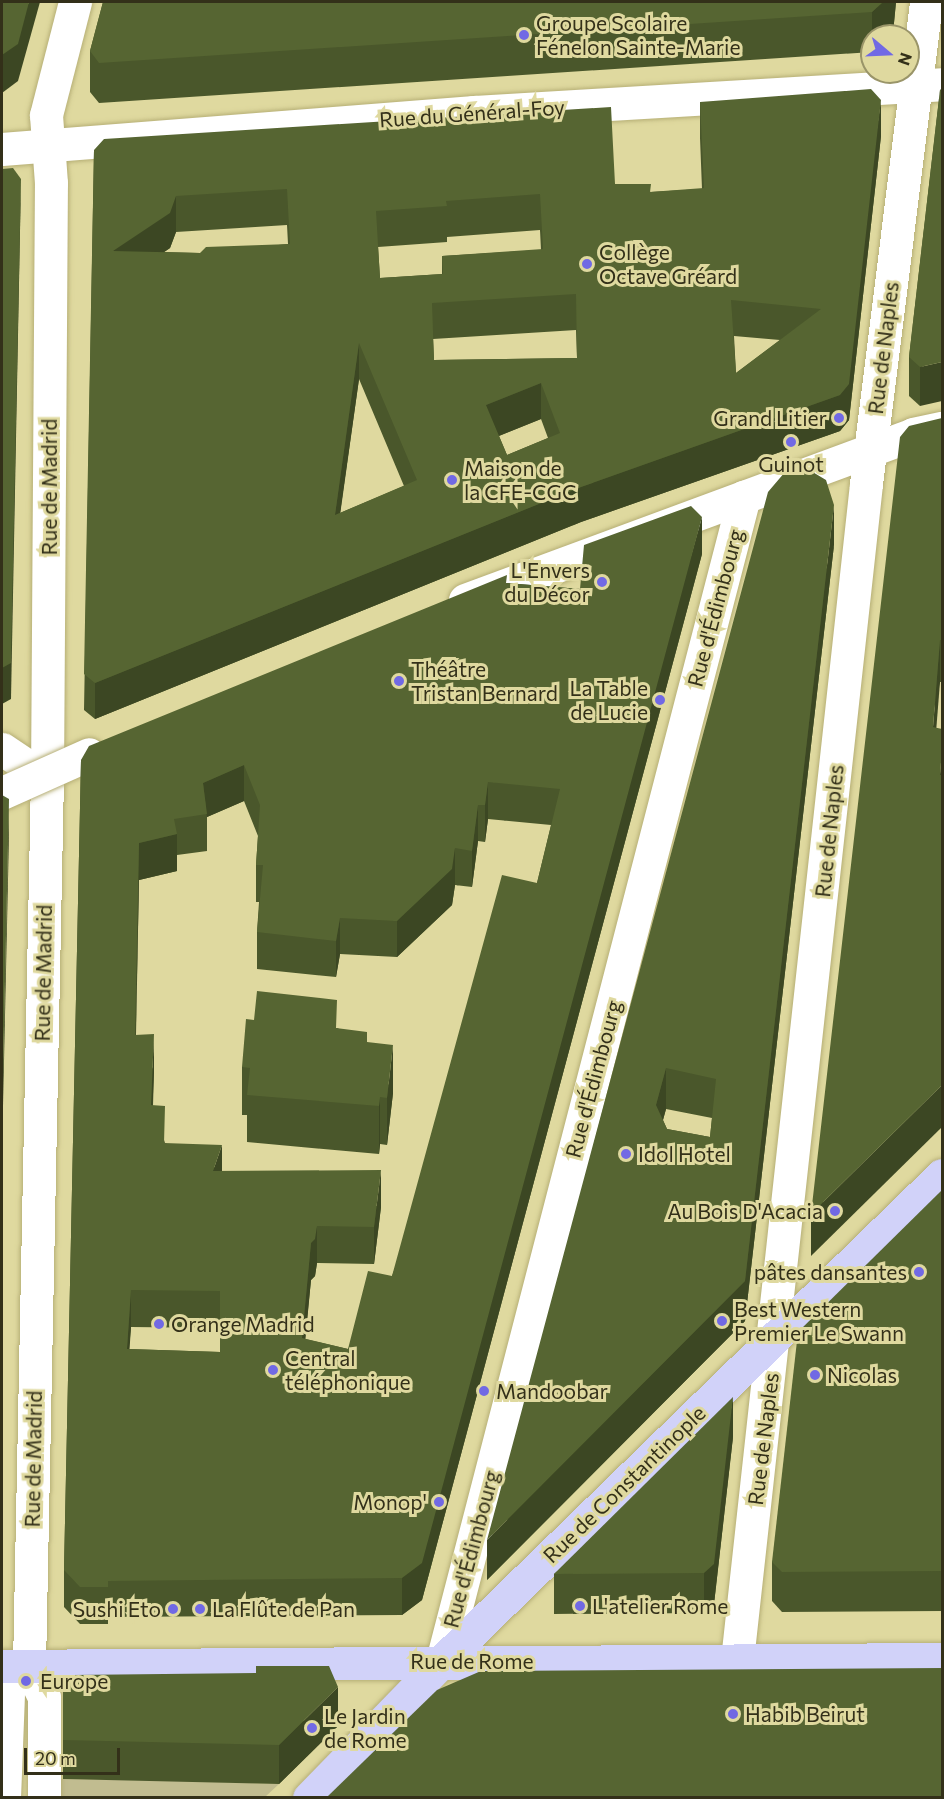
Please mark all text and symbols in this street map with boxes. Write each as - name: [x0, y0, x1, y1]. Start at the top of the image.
- place label: Groupe Scolaire Fénelon Sainte-Marie: [536, 10, 741, 60]
- north arrow: [860, 24, 920, 84]
- marker: Groupe Scolaire Fénelon Sainte-Marie: [517, 28, 531, 42]
- text: N: [895, 51, 917, 68]
- street label: Rue du Général-Foy: [378, 94, 566, 132]
- place label: Collège Octave Gréard: [599, 239, 737, 289]
- marker: Collège Octave Gréard: [580, 257, 594, 271]
- street label: Rue de Naples: [862, 280, 904, 416]
- place label: Grand Litier: [713, 405, 827, 431]
- marker: Grand Litier: [832, 411, 846, 425]
- street label: Rue de Madrid: [36, 419, 62, 555]
- marker: Guinot: [784, 435, 798, 449]
- place label: Guinot: [758, 451, 824, 477]
- place label: Maison de la CFE-CGC: [464, 455, 576, 505]
- marker: Maison de la CFE-CGC: [445, 473, 459, 487]
- street label: Rue d'Édimbourg: [682, 527, 748, 689]
- place label: L'Envers du Décor: [504, 557, 590, 607]
- marker: L'Envers du Décor: [595, 575, 609, 589]
- place label: Théâtre Tristan Bernard: [411, 656, 558, 706]
- marker: Théâtre Tristan Bernard: [392, 674, 406, 688]
- place label: La Table de Lucie: [570, 675, 648, 725]
- marker: La Table de Lucie: [653, 693, 667, 707]
- street label: Rue de Naples: [810, 763, 848, 899]
- street label: Rue de Madrid: [29, 904, 57, 1042]
- street label: Rue d'Édimbourg: [560, 998, 626, 1160]
- place label: Idol Hotel: [638, 1141, 731, 1167]
- marker: Idol Hotel: [619, 1147, 633, 1161]
- place label: Au Bois D'Acacia: [667, 1198, 823, 1224]
- marker: Au Bois D'Acacia: [828, 1204, 842, 1218]
- place label: pâtes dansantes: [754, 1259, 907, 1285]
- marker: pâtes dansantes: [912, 1265, 926, 1279]
- place label: Best Western Premier Le Swann: [734, 1296, 904, 1346]
- place label: Orange Madrid: [171, 1311, 315, 1337]
- marker: Best Western Premier Le Swann: [715, 1314, 729, 1328]
- marker: Orange Madrid: [152, 1317, 166, 1331]
- place label: Central téléphonique: [285, 1345, 410, 1395]
- place label: Nicolas: [827, 1362, 897, 1388]
- marker: Central téléphonique: [266, 1363, 280, 1377]
- marker: Nicolas: [808, 1368, 822, 1382]
- street label: Rue de Naples: [742, 1371, 784, 1507]
- place label: Mandoobar: [496, 1378, 608, 1404]
- marker: Mandoobar: [477, 1384, 491, 1398]
- street label: Rue de Madrid: [19, 1390, 47, 1528]
- street label: Rue de Constantinople: [538, 1400, 710, 1568]
- street label: Rue d'Édimbourg: [438, 1468, 504, 1630]
- place label: Monop': [353, 1489, 427, 1515]
- marker: Monop': [432, 1495, 446, 1509]
- place label: L'atelier Rome: [592, 1593, 728, 1619]
- place label: Sushi Eto: [73, 1596, 161, 1622]
- place label: La Flûte de Pan: [212, 1596, 355, 1622]
- marker: L'atelier Rome: [573, 1599, 587, 1613]
- marker: Sushi Eto: [166, 1602, 180, 1616]
- marker: La Flûte de Pan: [193, 1602, 207, 1616]
- street label: Rue de Rome: [410, 1648, 534, 1674]
- place label: Europe: [40, 1668, 108, 1694]
- marker: Europe: [17, 1672, 35, 1690]
- place label: Habib Beirut: [745, 1701, 865, 1727]
- place label: Le Jardin de Rome: [324, 1703, 407, 1753]
- marker: Habib Beirut: [726, 1707, 740, 1721]
- marker: Le Jardin de Rome: [305, 1721, 319, 1735]
- scale bar: [27, 1736, 123, 1774]
- text: 20 m: [35, 1747, 76, 1769]

